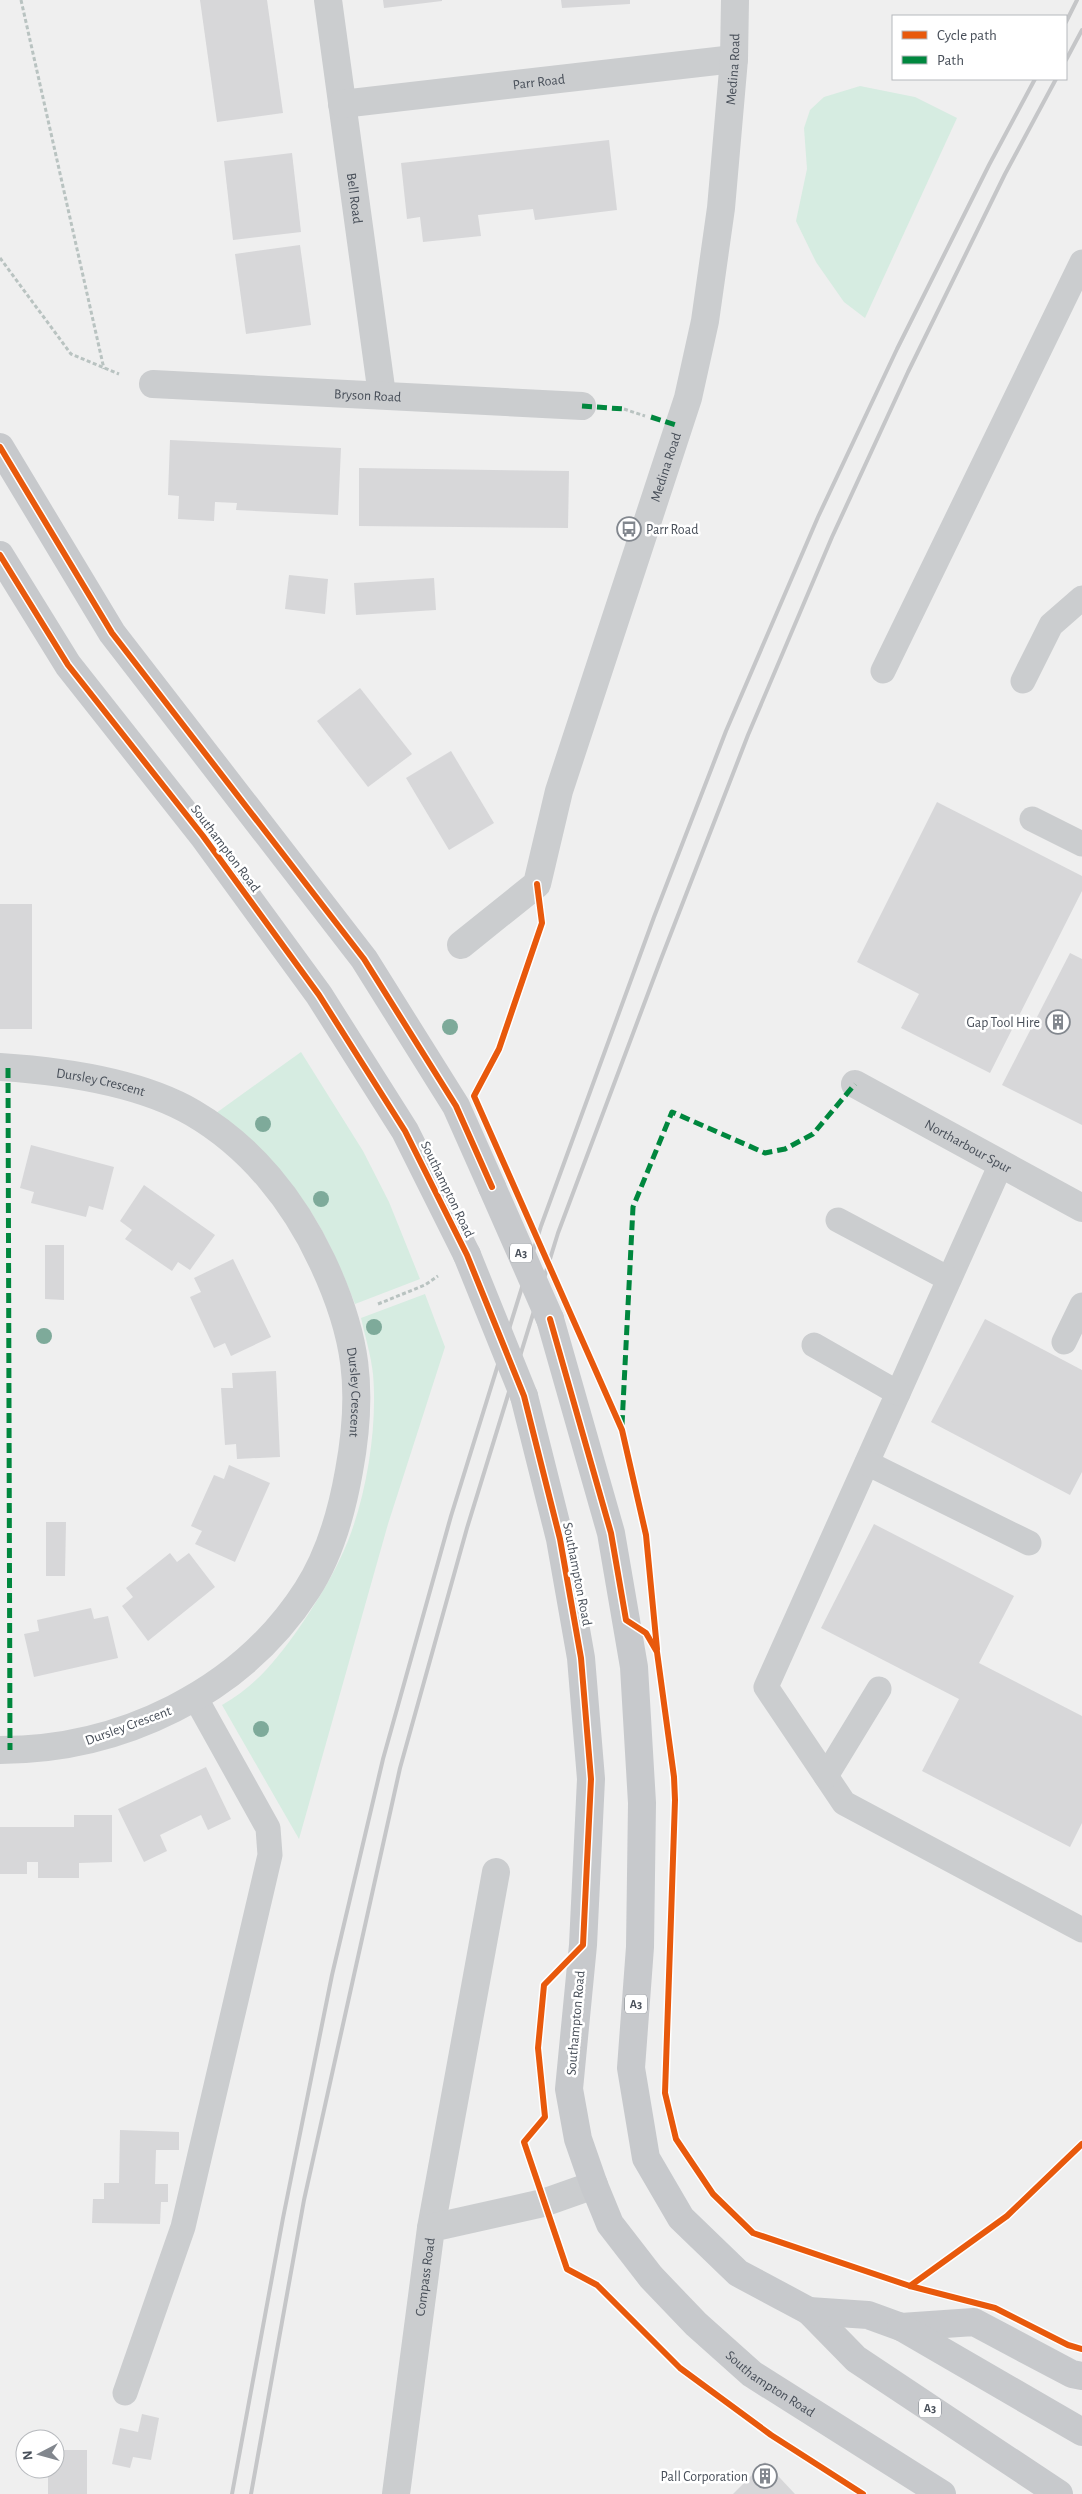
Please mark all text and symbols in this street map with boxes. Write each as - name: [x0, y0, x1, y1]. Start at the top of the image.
- legend: [892, 15, 1067, 80]
- text: Cycle path: [937, 28, 997, 43]
- street label: Medina Road: [724, 33, 742, 106]
- text: Path: [937, 53, 964, 68]
- street label: Parr Road: [512, 72, 566, 92]
- street label: Bell Road: [344, 172, 364, 225]
- street label: Bryson Road: [334, 387, 402, 405]
- street label: Medina Road: [648, 431, 684, 504]
- bus stop icon: Parr Road: [616, 516, 642, 542]
- place label: Parr Road: [646, 523, 698, 537]
- street label: Southampton Road: [188, 802, 262, 895]
- building icon: Gap Tool Hire: [1045, 1009, 1071, 1035]
- place label: Gap Tool Hire: [966, 1016, 1040, 1030]
- street label: Dursley Crescent: [55, 1066, 147, 1099]
- street label: Northarbour Spur: [922, 1117, 1014, 1176]
- street label: Southampton Road: [418, 1139, 476, 1240]
- road number: A3: [510, 1244, 532, 1262]
- street label: Dursley Crescent: [344, 1346, 362, 1438]
- street label: Southampton Road: [560, 1521, 594, 1627]
- street label: Dursley Crescent: [83, 1704, 174, 1748]
- street label: Southampton Road: [564, 1970, 588, 2076]
- road number: A3: [625, 1995, 647, 2014]
- street label: Compass Road: [413, 2237, 438, 2317]
- street label: Southampton Road: [723, 2348, 817, 2420]
- road number: A3: [919, 2398, 941, 2418]
- north arrow: [15, 2429, 65, 2479]
- text: N: [21, 2450, 36, 2461]
- building icon: Pall Corporation: [752, 2463, 778, 2489]
- place label: Pall Corporation: [661, 2470, 748, 2484]

